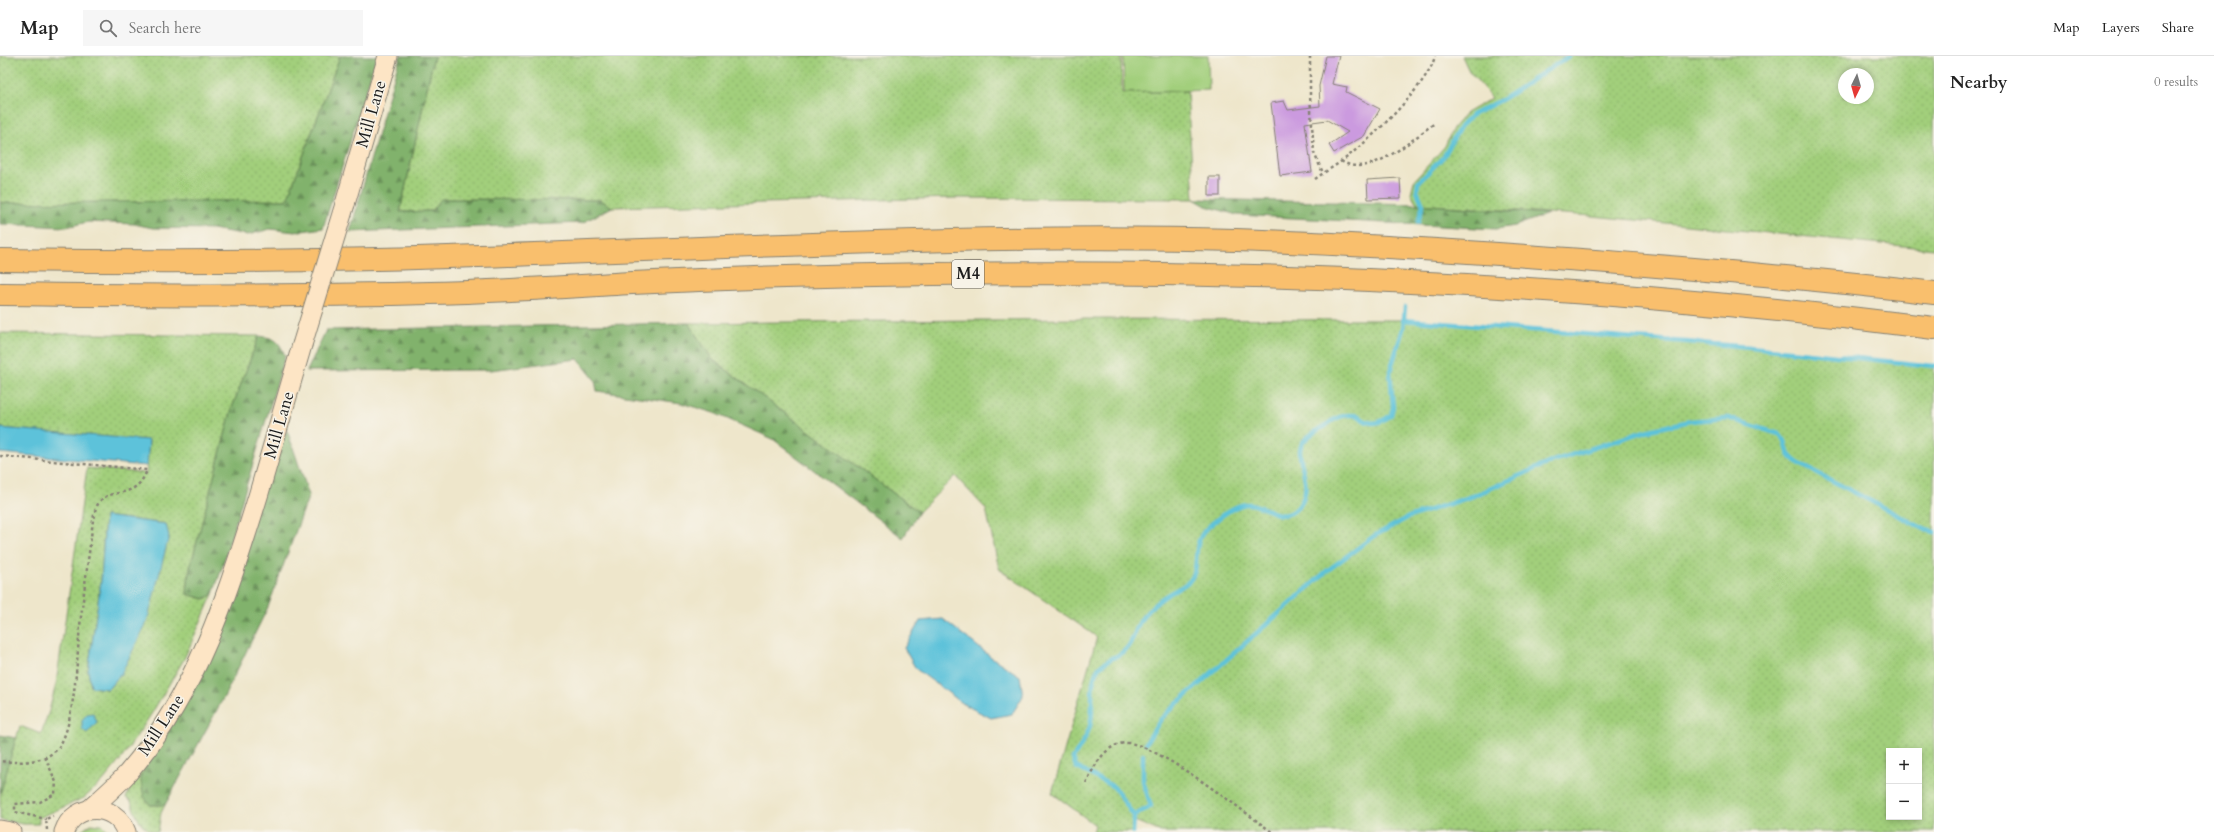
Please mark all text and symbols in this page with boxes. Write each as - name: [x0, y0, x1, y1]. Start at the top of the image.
- search box: [83, 10, 363, 46]
- text: Map: [20, 15, 59, 41]
- icon: search: [97, 17, 119, 39]
- text: Search here: [129, 18, 201, 38]
- text: Map: [2053, 18, 2080, 37]
- text: Layers: [2102, 18, 2140, 37]
- text: Share: [2162, 18, 2194, 37]
- north arrow: [1838, 68, 1874, 104]
- text: Nearby: [1950, 71, 2007, 94]
- text: 0 results: [2154, 73, 2198, 91]
- street label: Mill Lane: [350, 78, 392, 150]
- road number: M4: [952, 260, 984, 288]
- street label: Mill Lane: [258, 389, 300, 461]
- street label: Mill Lane: [133, 690, 189, 760]
- map controls: [1886, 748, 1922, 820]
- button: +: [1886, 748, 1922, 784]
- button: −: [1886, 784, 1922, 820]

